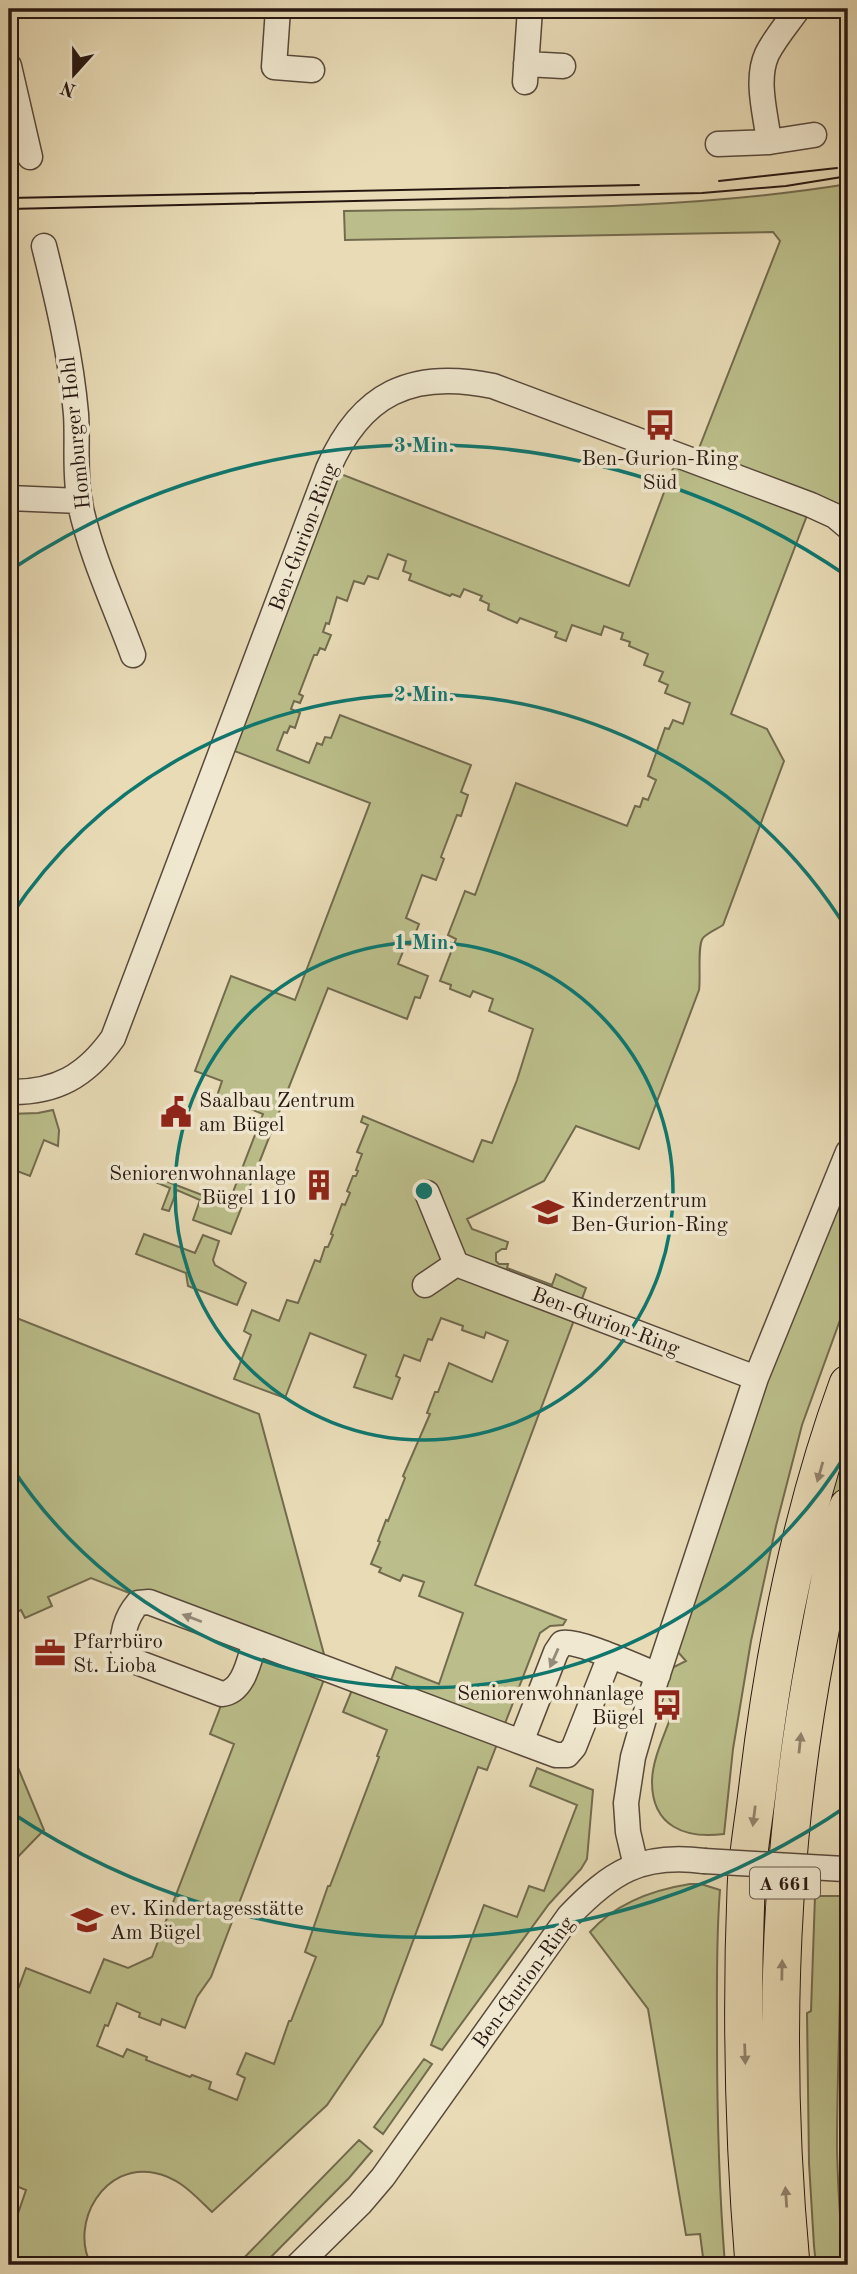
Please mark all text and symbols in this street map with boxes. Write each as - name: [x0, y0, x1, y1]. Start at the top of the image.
- north arrow: [38, 38, 108, 108]
- text: N: [58, 76, 79, 99]
- street label: Homburger Hohl: [58, 355, 95, 510]
- bus stop icon: Ben-Gurion-Ring Süd: [643, 408, 677, 442]
- text: 3 Min.: [394, 436, 454, 457]
- place label: Ben-Gurion-Ring Süd: [582, 449, 739, 494]
- street label: Ben-Gurion-Ring: [267, 460, 343, 614]
- text: 2 Min.: [394, 685, 454, 706]
- text: 1 Min.: [394, 933, 454, 954]
- place label: Saalbau Zentrum am Bügel: [199, 1091, 355, 1136]
- public building icon: Saalbau Zentrum am Bügel: [159, 1095, 193, 1129]
- place label: Seniorenwohnanlage Bügel 110: [109, 1164, 296, 1209]
- building icon: Seniorenwohnanlage Bügel 110: [302, 1168, 336, 1202]
- centre of rings: [412, 1179, 436, 1203]
- place label: Kinderzentrum Ben-Gurion-Ring: [571, 1191, 728, 1236]
- school or university icon: Kinderzentrum Ben-Gurion-Ring: [531, 1195, 565, 1229]
- street label: Ben-Gurion-Ring: [529, 1285, 683, 1361]
- one-way arrow: [814, 1462, 824, 1483]
- one-way arrow: [181, 1612, 202, 1623]
- place label: Pfarrbüro St. Lioba: [73, 1632, 163, 1677]
- office icon: Pfarrbüro St. Lioba: [33, 1636, 67, 1670]
- one-way arrow: [548, 1648, 559, 1669]
- place label: Seniorenwohnanlage Bügel: [457, 1684, 644, 1729]
- bus stop icon: Seniorenwohnanlage Bügel: [650, 1688, 684, 1722]
- one-way arrow: [795, 1732, 806, 1754]
- one-way arrow: [749, 1805, 760, 1827]
- road number: A 661: [750, 1868, 820, 1898]
- place label: ev. Kindertagesstätte Am Bügel: [110, 1899, 304, 1944]
- school or university icon: ev. Kindertagesstätte Am Bügel: [70, 1903, 104, 1937]
- street label: Ben-Gurion-Ring: [470, 1913, 579, 2052]
- one-way arrow: [777, 1959, 788, 1981]
- one-way arrow: [739, 2043, 750, 2065]
- one-way arrow: [780, 2186, 791, 2208]

